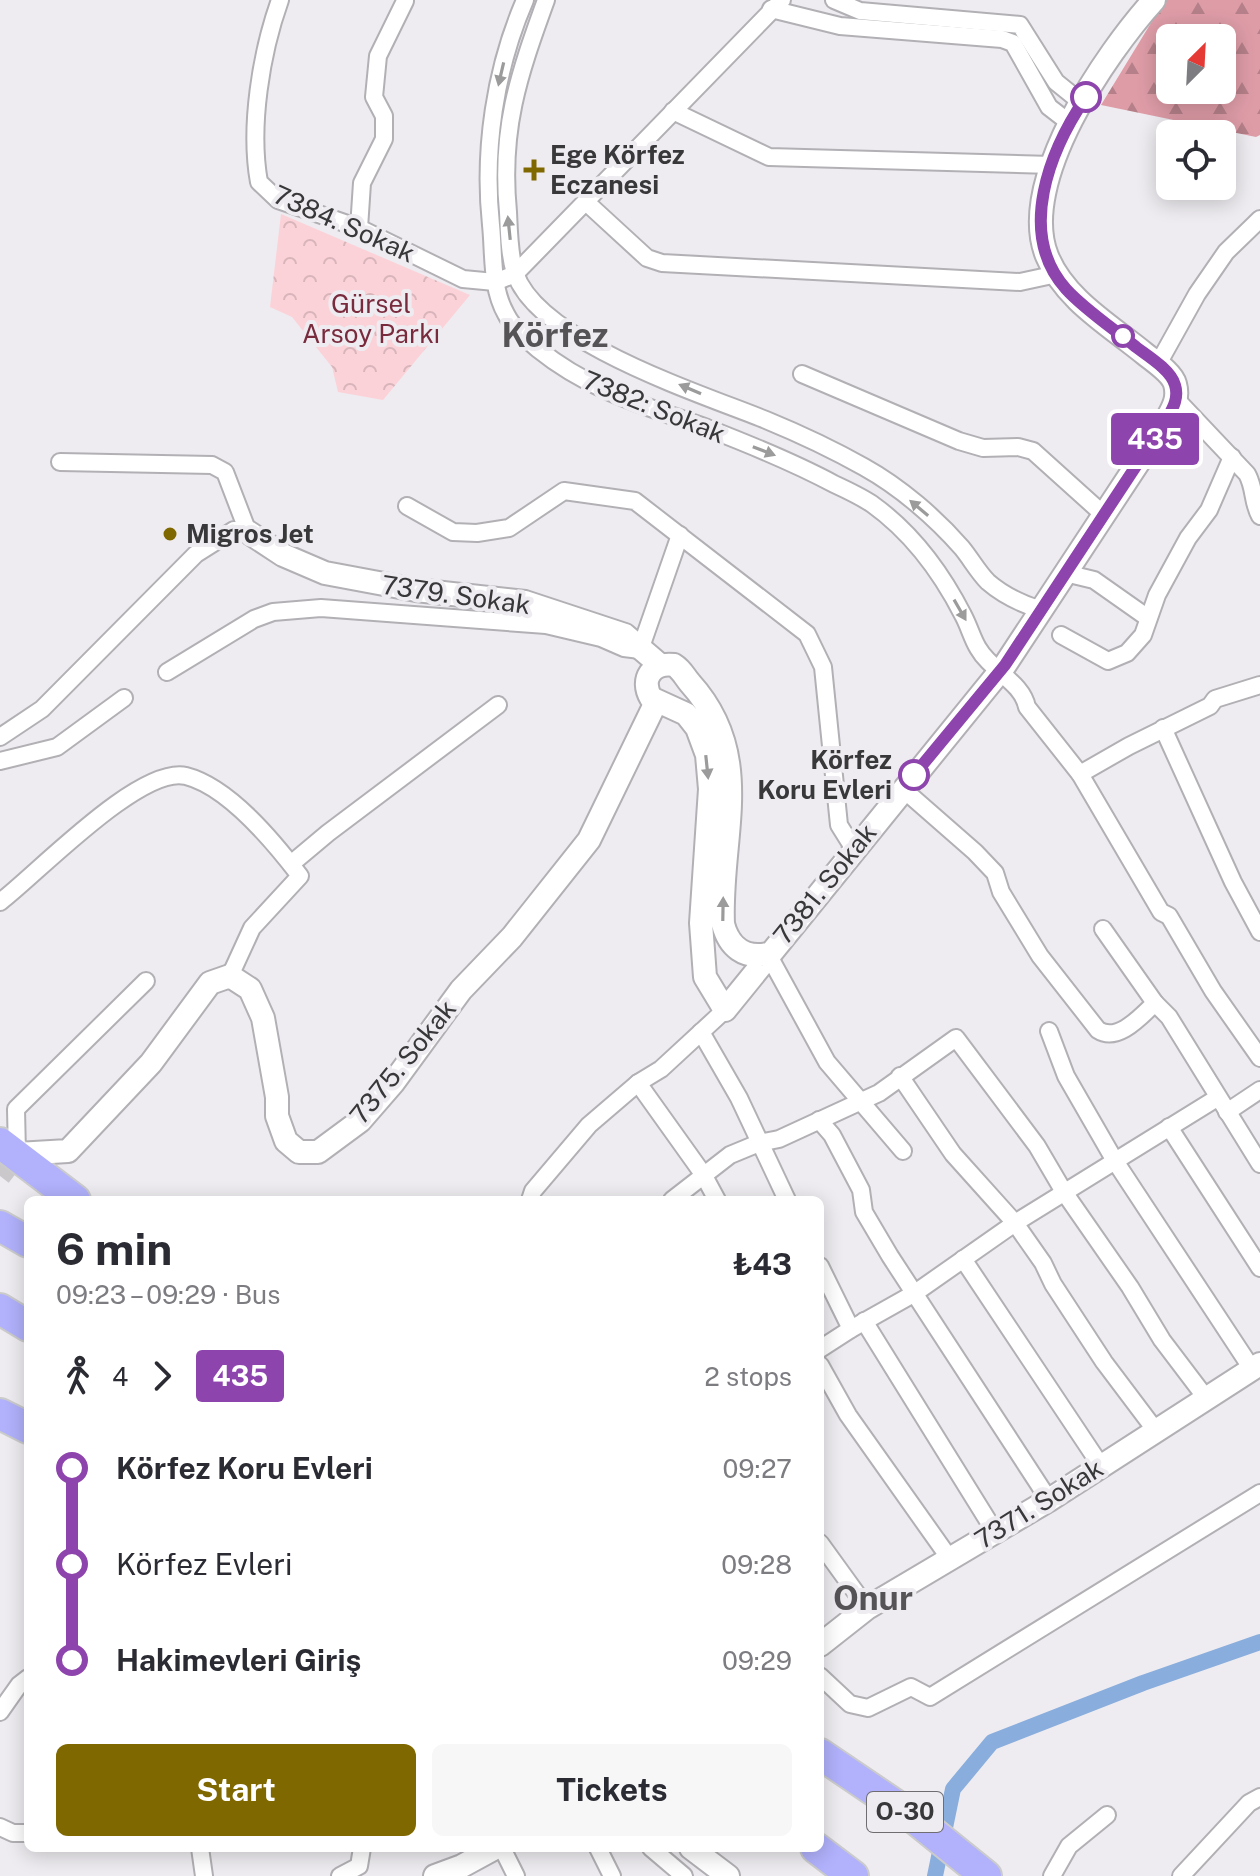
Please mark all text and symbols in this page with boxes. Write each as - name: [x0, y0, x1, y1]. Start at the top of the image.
- north arrow: [1156, 24, 1236, 104]
- map controls: [1156, 24, 1236, 200]
- one-way arrow: [494, 62, 507, 87]
- unlabelled marker: [1071, 82, 1101, 112]
- button: locate: [1156, 120, 1236, 200]
- place label: Ege Körfez Eczanesi: [550, 139, 685, 200]
- marker: Ege Körfez Eczanesi: [525, 161, 543, 179]
- street label: 7384. Sokak: [269, 179, 420, 269]
- one-way arrow: [503, 215, 516, 240]
- park label: Gürsel Arsoy Parkı: [302, 288, 440, 349]
- district label: Körfez: [502, 315, 608, 355]
- unlabelled marker: [1112, 325, 1134, 347]
- street label: 7382: Sokak: [578, 364, 730, 449]
- one-way arrow: [678, 382, 702, 395]
- line badge: 435: [1109, 413, 1201, 465]
- text: 435: [1127, 422, 1183, 455]
- one-way arrow: [752, 445, 776, 458]
- one-way arrow: [910, 500, 930, 517]
- place label: Migros Jet: [186, 518, 314, 549]
- marker: Migros Jet: [161, 525, 179, 543]
- street label: 7379. Sokak: [380, 569, 532, 620]
- one-way arrow: [953, 599, 966, 622]
- place label: Körfez Koru Evleri: [757, 744, 892, 805]
- one-way arrow: [701, 755, 714, 780]
- marker: Körfez Koru Evleri: [899, 760, 929, 790]
- street label: 7381. Sokak: [767, 817, 883, 950]
- one-way arrow: [717, 896, 729, 921]
- street label: 7375. Sokak: [343, 993, 462, 1130]
- text: 6 min: [56, 1223, 172, 1275]
- text: ₺43: [733, 1246, 792, 1282]
- text: 09:23 – 09:29 · Bus: [56, 1279, 280, 1310]
- icon: walk: [56, 1354, 100, 1398]
- icon: forward: [140, 1354, 184, 1398]
- text: 435: [212, 1359, 268, 1392]
- text: 4: [112, 1361, 128, 1392]
- text: 2 stops: [704, 1361, 792, 1392]
- text: Körfez Koru Evleri: [116, 1450, 373, 1486]
- street label: 7371. Sokak: [969, 1452, 1108, 1555]
- text: 09:27: [723, 1453, 792, 1484]
- text: Körfez Evleri: [116, 1546, 292, 1582]
- text: 09:28: [721, 1549, 792, 1580]
- district label: Onur: [833, 1578, 913, 1618]
- text: Hakimevleri Giriş: [116, 1642, 361, 1678]
- text: 09:29: [722, 1645, 792, 1676]
- button: Start: [56, 1744, 416, 1836]
- button: Tickets: [432, 1744, 792, 1836]
- road number: O-30: [867, 1792, 943, 1832]

